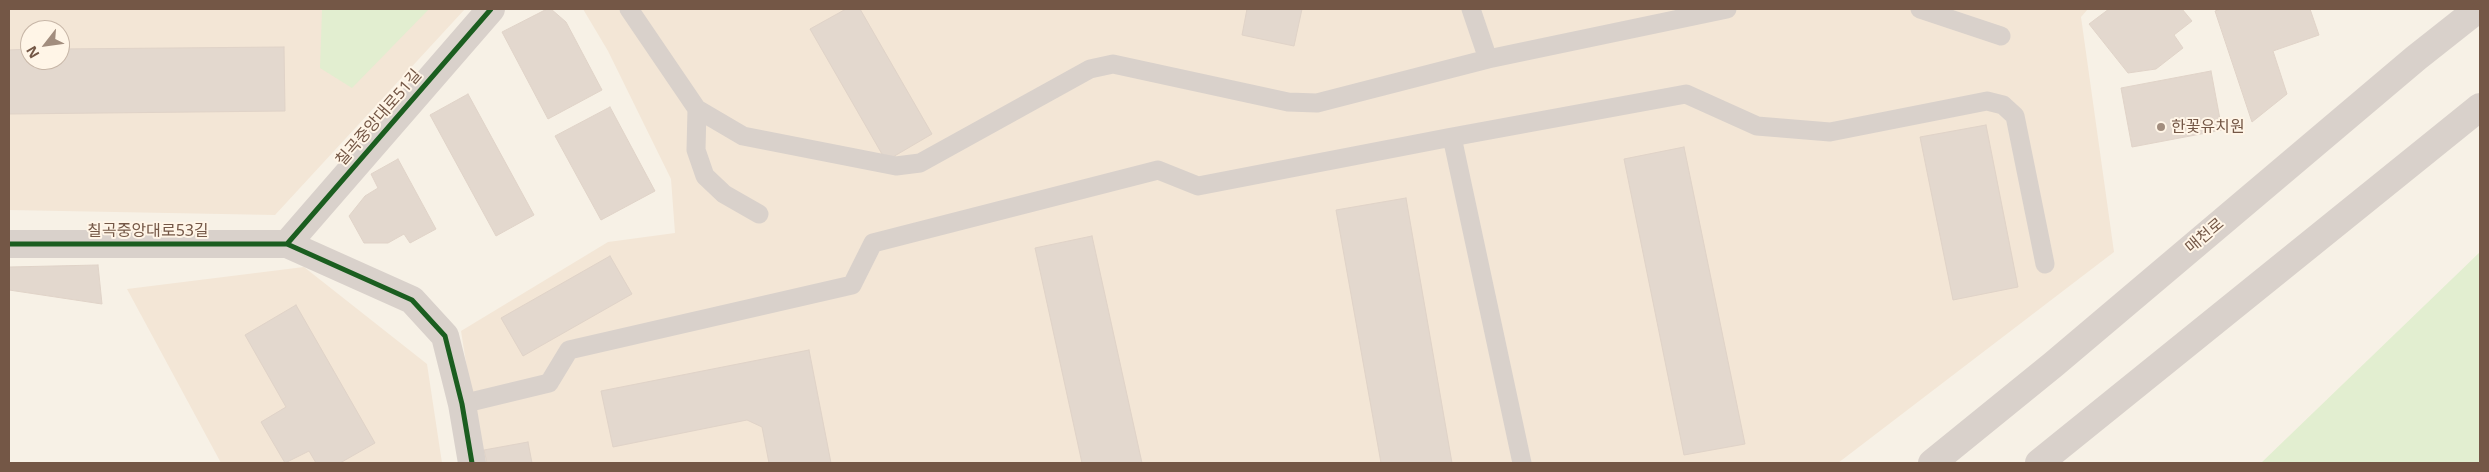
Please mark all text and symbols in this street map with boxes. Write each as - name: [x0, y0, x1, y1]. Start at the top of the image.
- north arrow: [20, 20, 70, 70]
- text: N: [21, 43, 44, 62]
- street label: 칠곡중앙대로51길: [332, 66, 426, 170]
- place label: 한꽃유치원: [2171, 117, 2245, 137]
- marker: 한꽃유치원: [2155, 121, 2167, 133]
- street label: 매천로: [2182, 214, 2228, 258]
- street label: 칠곡중앙대로53길: [87, 221, 209, 241]

